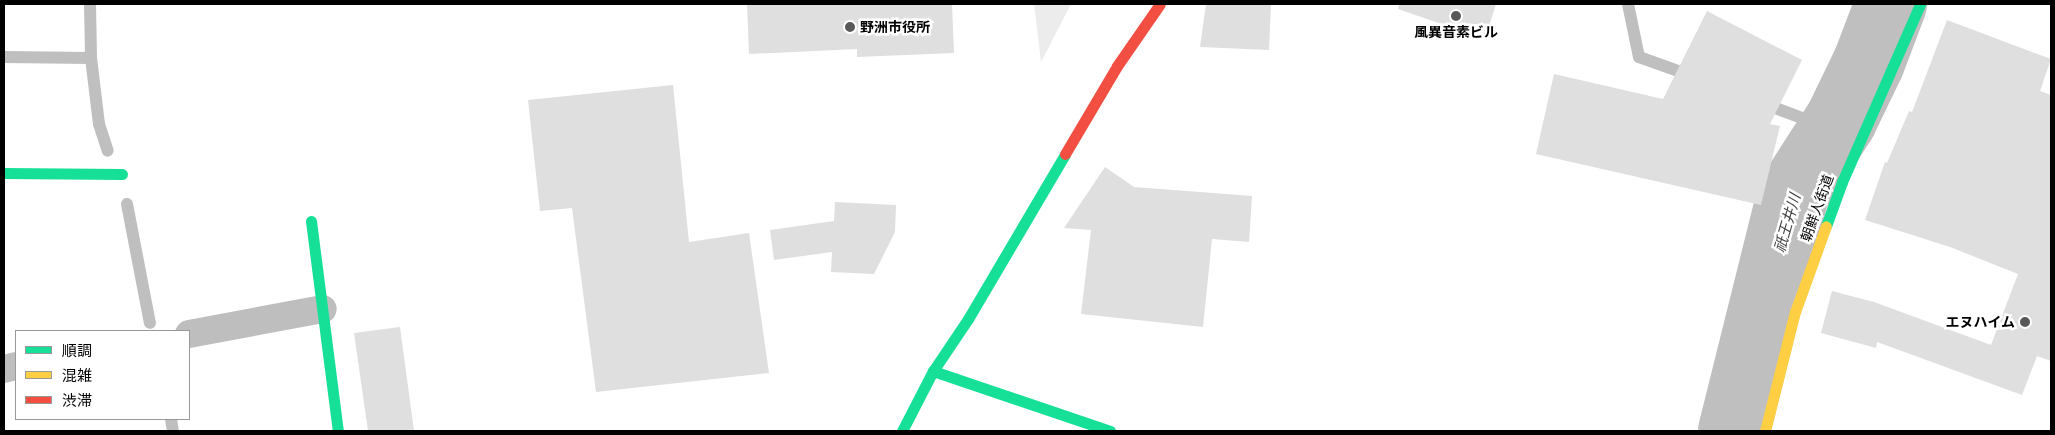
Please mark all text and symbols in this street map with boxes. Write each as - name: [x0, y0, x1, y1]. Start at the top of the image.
- marker: 風異音素ビル: [1450, 10, 1462, 22]
- place label: 野洲市役所: [860, 19, 930, 35]
- marker: 野洲市役所: [844, 21, 856, 33]
- place label: 風異音素ビル: [1414, 24, 1498, 40]
- street label: 朝鮮人街道: [1797, 172, 1837, 244]
- water label: 祇王井川: [1770, 192, 1804, 254]
- place label: エヌハイム: [1945, 314, 2015, 330]
- marker: エヌハイム: [2019, 316, 2031, 328]
- legend: [15, 330, 190, 420]
- text: 順調: [62, 341, 92, 360]
- text: 混雑: [62, 366, 92, 385]
- text: 渋滞: [62, 391, 92, 410]

